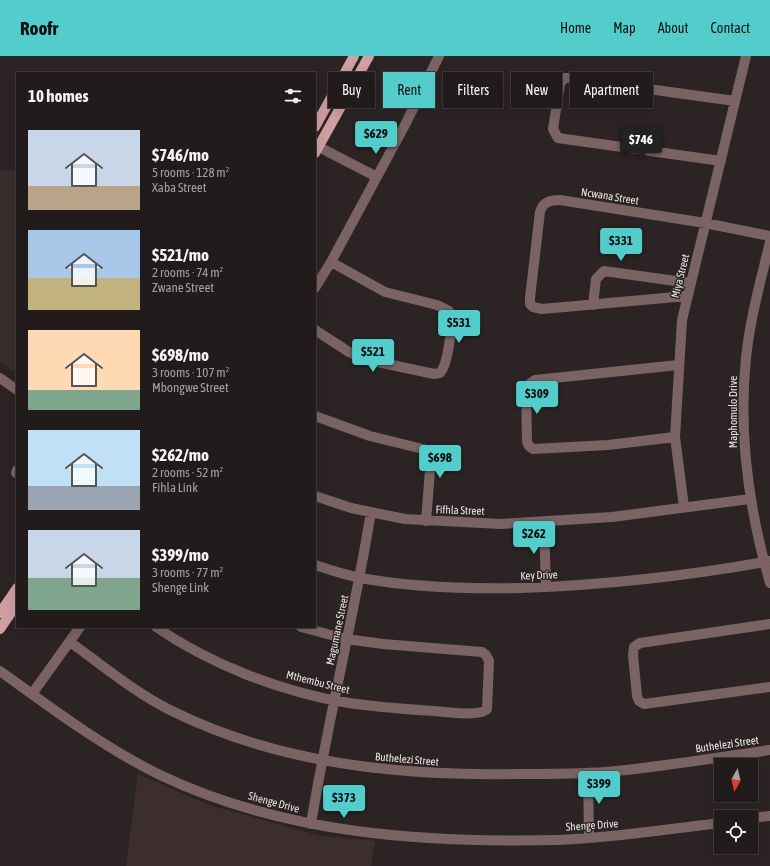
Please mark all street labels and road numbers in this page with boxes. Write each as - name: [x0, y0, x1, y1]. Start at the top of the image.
- street label: Ncwana Street: [580, 186, 640, 206]
- street label: Miya Street: [669, 253, 691, 299]
- street label: Maphomulo Drive: [727, 376, 739, 448]
- street label: Fifhla Street: [435, 503, 485, 517]
- street label: Key Drive: [520, 568, 558, 582]
- street label: Magumane Street: [324, 594, 350, 666]
- street label: Mthembu Street: [285, 668, 351, 696]
- street label: Buthelezi Street: [694, 734, 760, 754]
- street label: Buthelezi Street: [375, 750, 439, 768]
- street label: Shenge Drive: [247, 789, 301, 815]
- street label: Shenge Drive: [565, 817, 619, 833]

